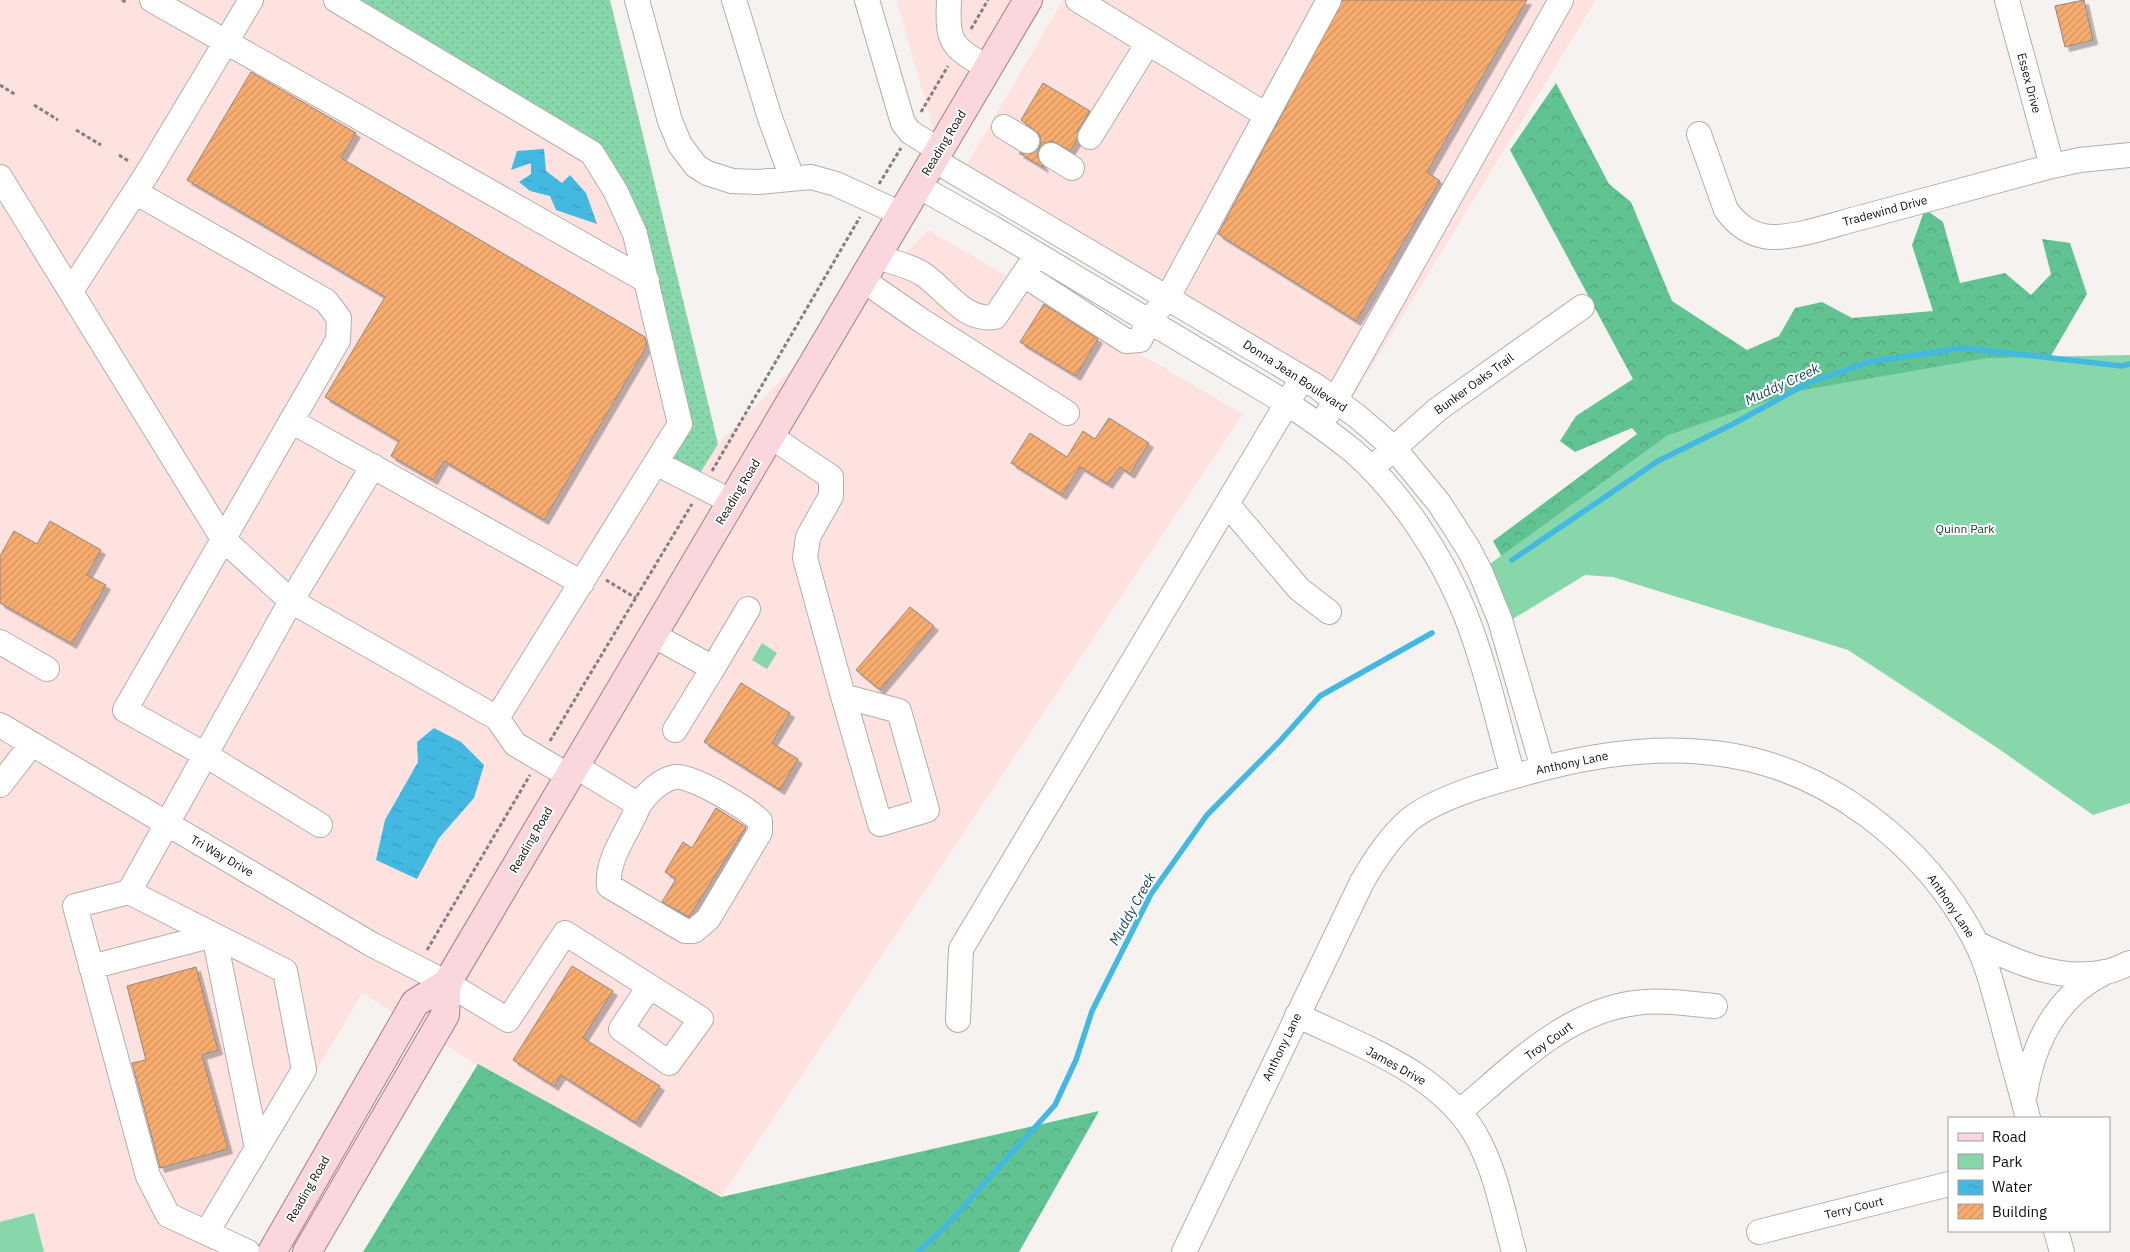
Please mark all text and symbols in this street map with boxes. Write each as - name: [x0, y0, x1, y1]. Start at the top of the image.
- street label: Essex Drive: [2014, 51, 2045, 115]
- street label: Reading Road: [918, 107, 969, 178]
- street label: Tradewind Drive: [1841, 192, 1929, 229]
- street label: Donna Jean Boulevard: [1240, 336, 1350, 415]
- street label: Bunker Oaks Trail: [1431, 350, 1516, 417]
- water label: Muddy Creek: [1742, 359, 1823, 409]
- street label: Reading Road: [712, 456, 763, 527]
- park label: Quinn Park: [1935, 521, 1995, 536]
- street label: Anthony Lane: [1534, 747, 1610, 777]
- street label: Reading Road: [506, 804, 556, 876]
- street label: Tri Way Drive: [188, 832, 257, 880]
- water label: Muddy Creek: [1105, 869, 1160, 948]
- street label: Anthony Lane: [1925, 871, 1978, 941]
- street label: Anthony Lane: [1259, 1010, 1305, 1083]
- street label: Troy Court: [1522, 1018, 1576, 1063]
- street label: James Drive: [1364, 1043, 1429, 1088]
- legend: [1948, 1117, 2110, 1232]
- text: Road: [1992, 1127, 2027, 1146]
- text: Park: [1992, 1152, 2022, 1171]
- street label: Reading Road: [283, 1153, 333, 1225]
- text: Water: [1992, 1177, 2033, 1196]
- street label: Terry Court: [1823, 1193, 1885, 1222]
- text: Building: [1992, 1202, 2047, 1221]

